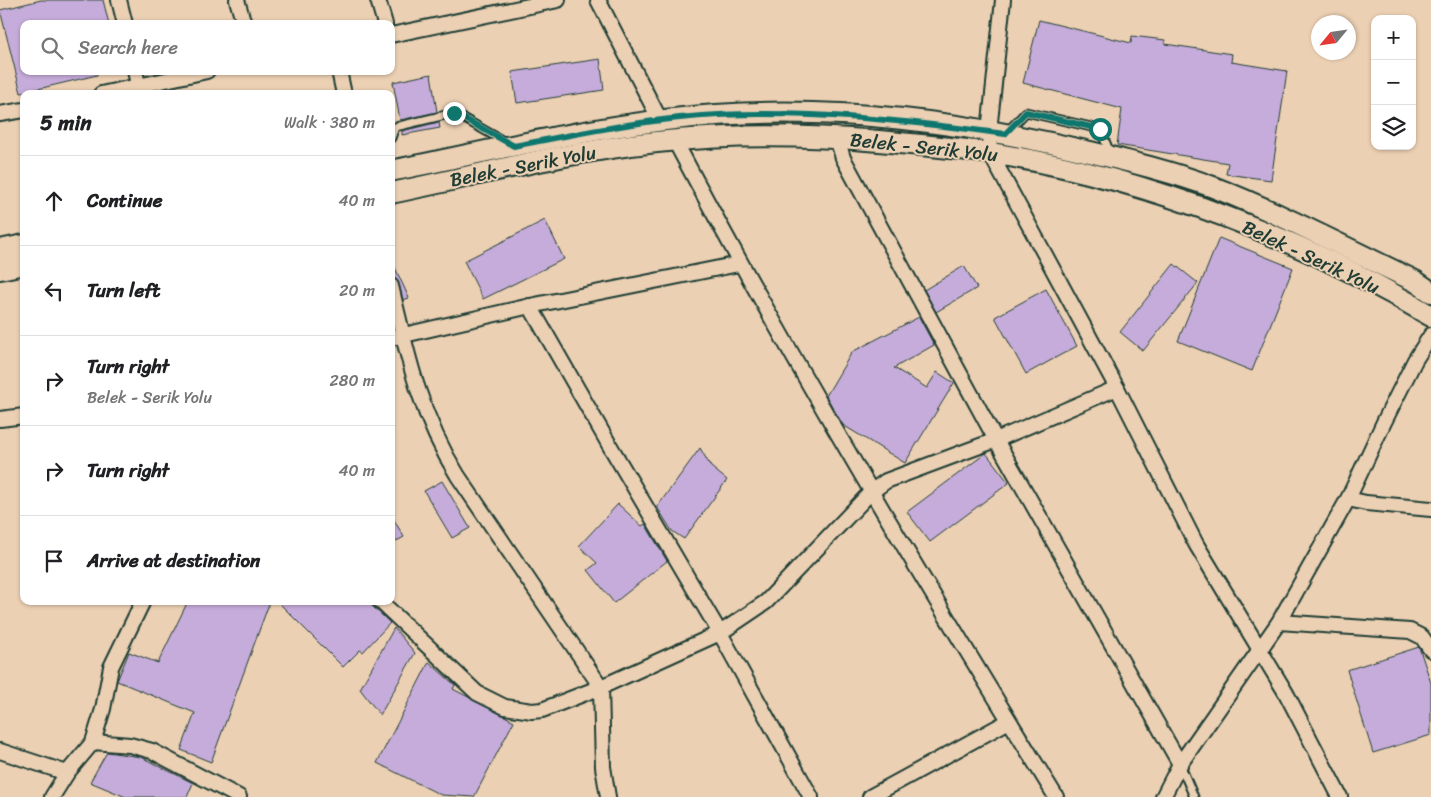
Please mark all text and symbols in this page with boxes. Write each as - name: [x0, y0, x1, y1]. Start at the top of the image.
- north arrow: [1311, 15, 1356, 60]
- map controls: [1371, 15, 1416, 150]
- button: +: [1371, 15, 1416, 60]
- search box: [20, 20, 395, 75]
- text: Search here: [78, 31, 178, 64]
- icon: search: [38, 34, 66, 62]
- button: −: [1371, 60, 1416, 105]
- route end: [443, 102, 466, 125]
- text: 5 min: [40, 104, 92, 142]
- button: layers: [1371, 105, 1416, 150]
- text: Walk · 380 m: [284, 108, 375, 137]
- route start: [1089, 118, 1112, 141]
- street label: Belek - Serik Yolu: [848, 123, 1000, 171]
- street label: Belek - Serik Yolu: [447, 136, 599, 196]
- text: Continue: [87, 184, 163, 217]
- text: 40 m: [338, 186, 375, 215]
- icon: ahead: [40, 187, 68, 215]
- street label: Belek - Serik Yolu: [1237, 211, 1385, 303]
- text: Turn left: [87, 274, 160, 307]
- text: 20 m: [339, 276, 375, 305]
- icon: left: [40, 277, 68, 305]
- text: Turn right: [87, 350, 169, 383]
- text: 280 m: [330, 366, 375, 395]
- icon: right: [40, 367, 68, 395]
- text: Belek - Serik Yolu: [87, 383, 212, 412]
- text: Turn right: [87, 454, 169, 487]
- text: 40 m: [338, 456, 375, 485]
- icon: right: [40, 457, 68, 485]
- text: Arrive at destination: [87, 544, 260, 577]
- icon: arrive: [40, 547, 68, 575]

